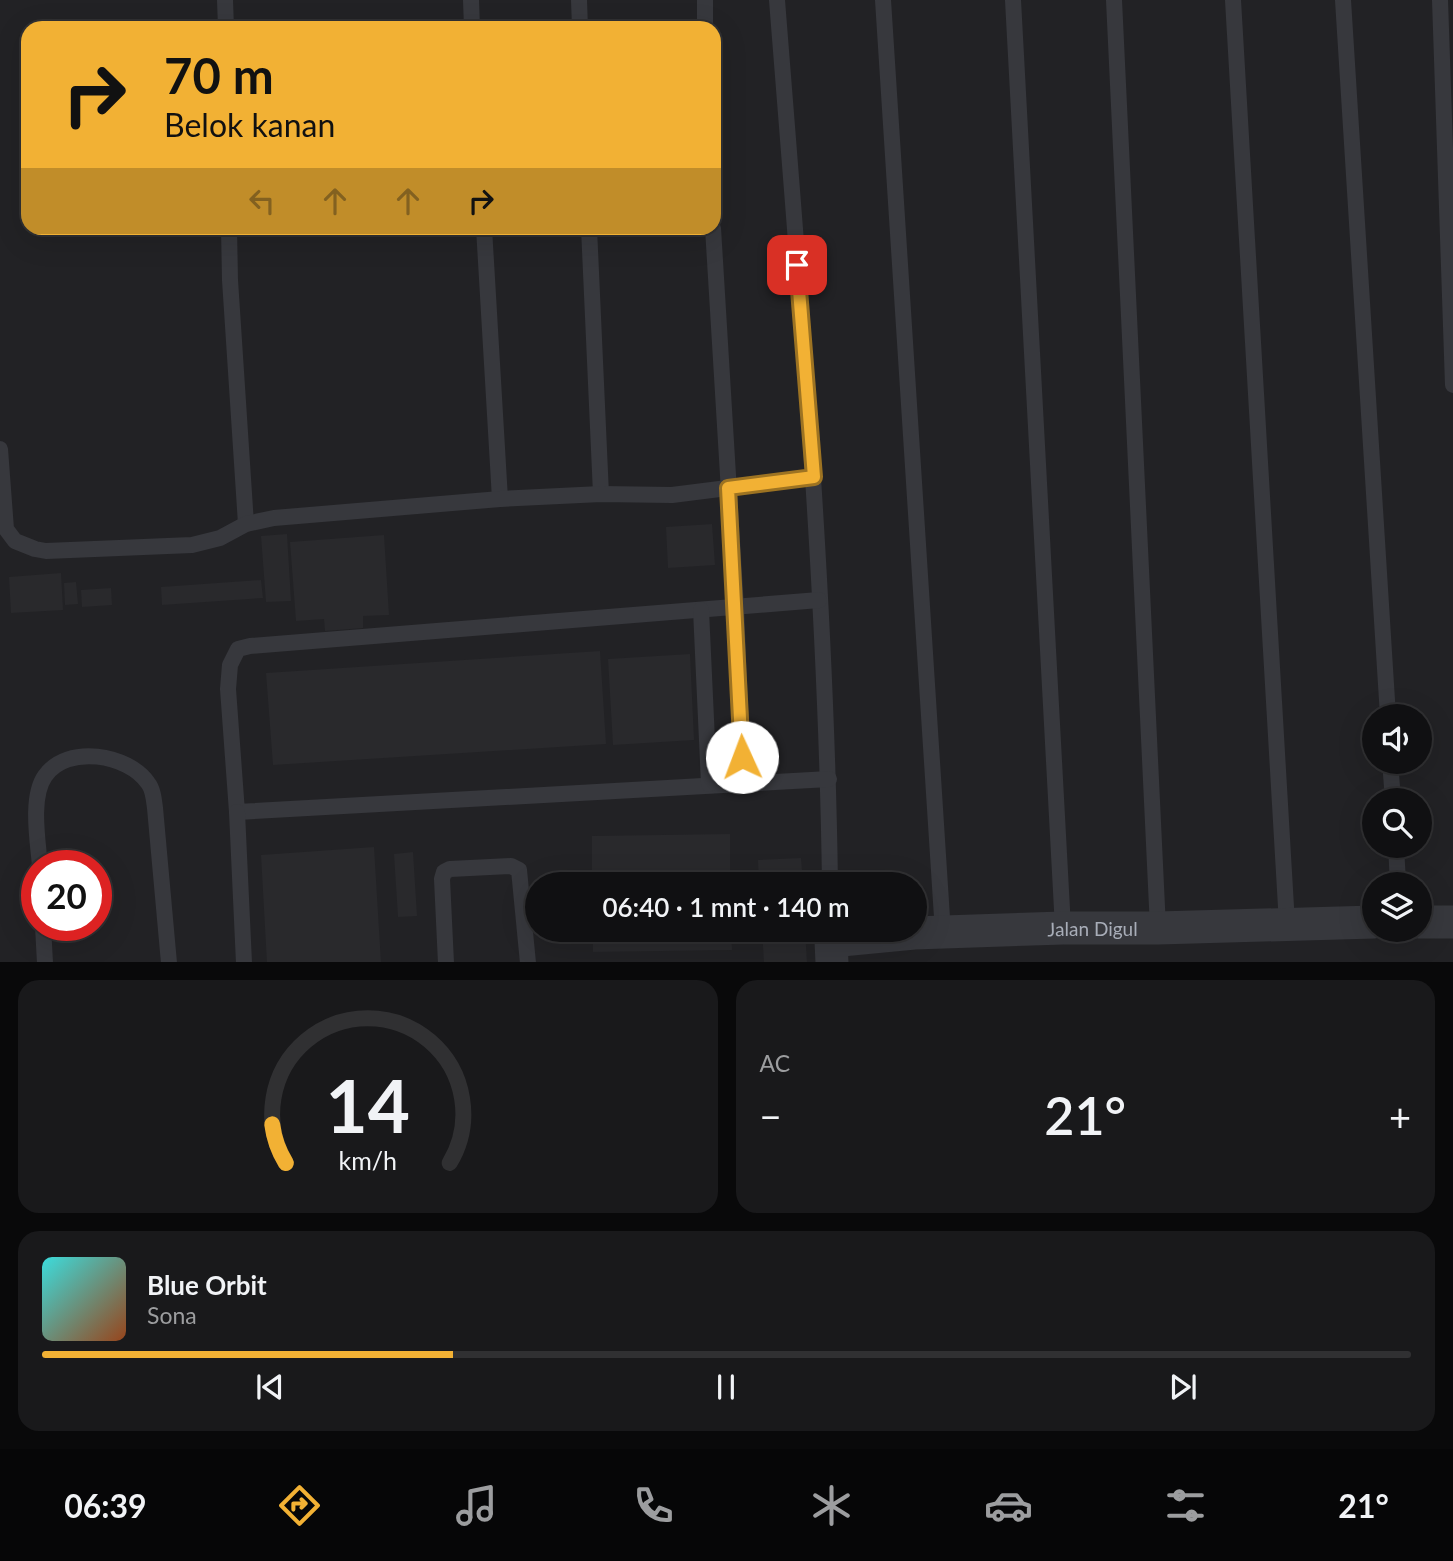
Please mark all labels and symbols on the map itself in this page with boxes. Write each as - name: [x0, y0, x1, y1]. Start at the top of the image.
- pin: [767, 235, 827, 295]
- position arrow: [705, 720, 779, 794]
- speed limit sign: 20: [21, 850, 112, 941]
- street label: Jalan Digul: [1047, 916, 1138, 940]

